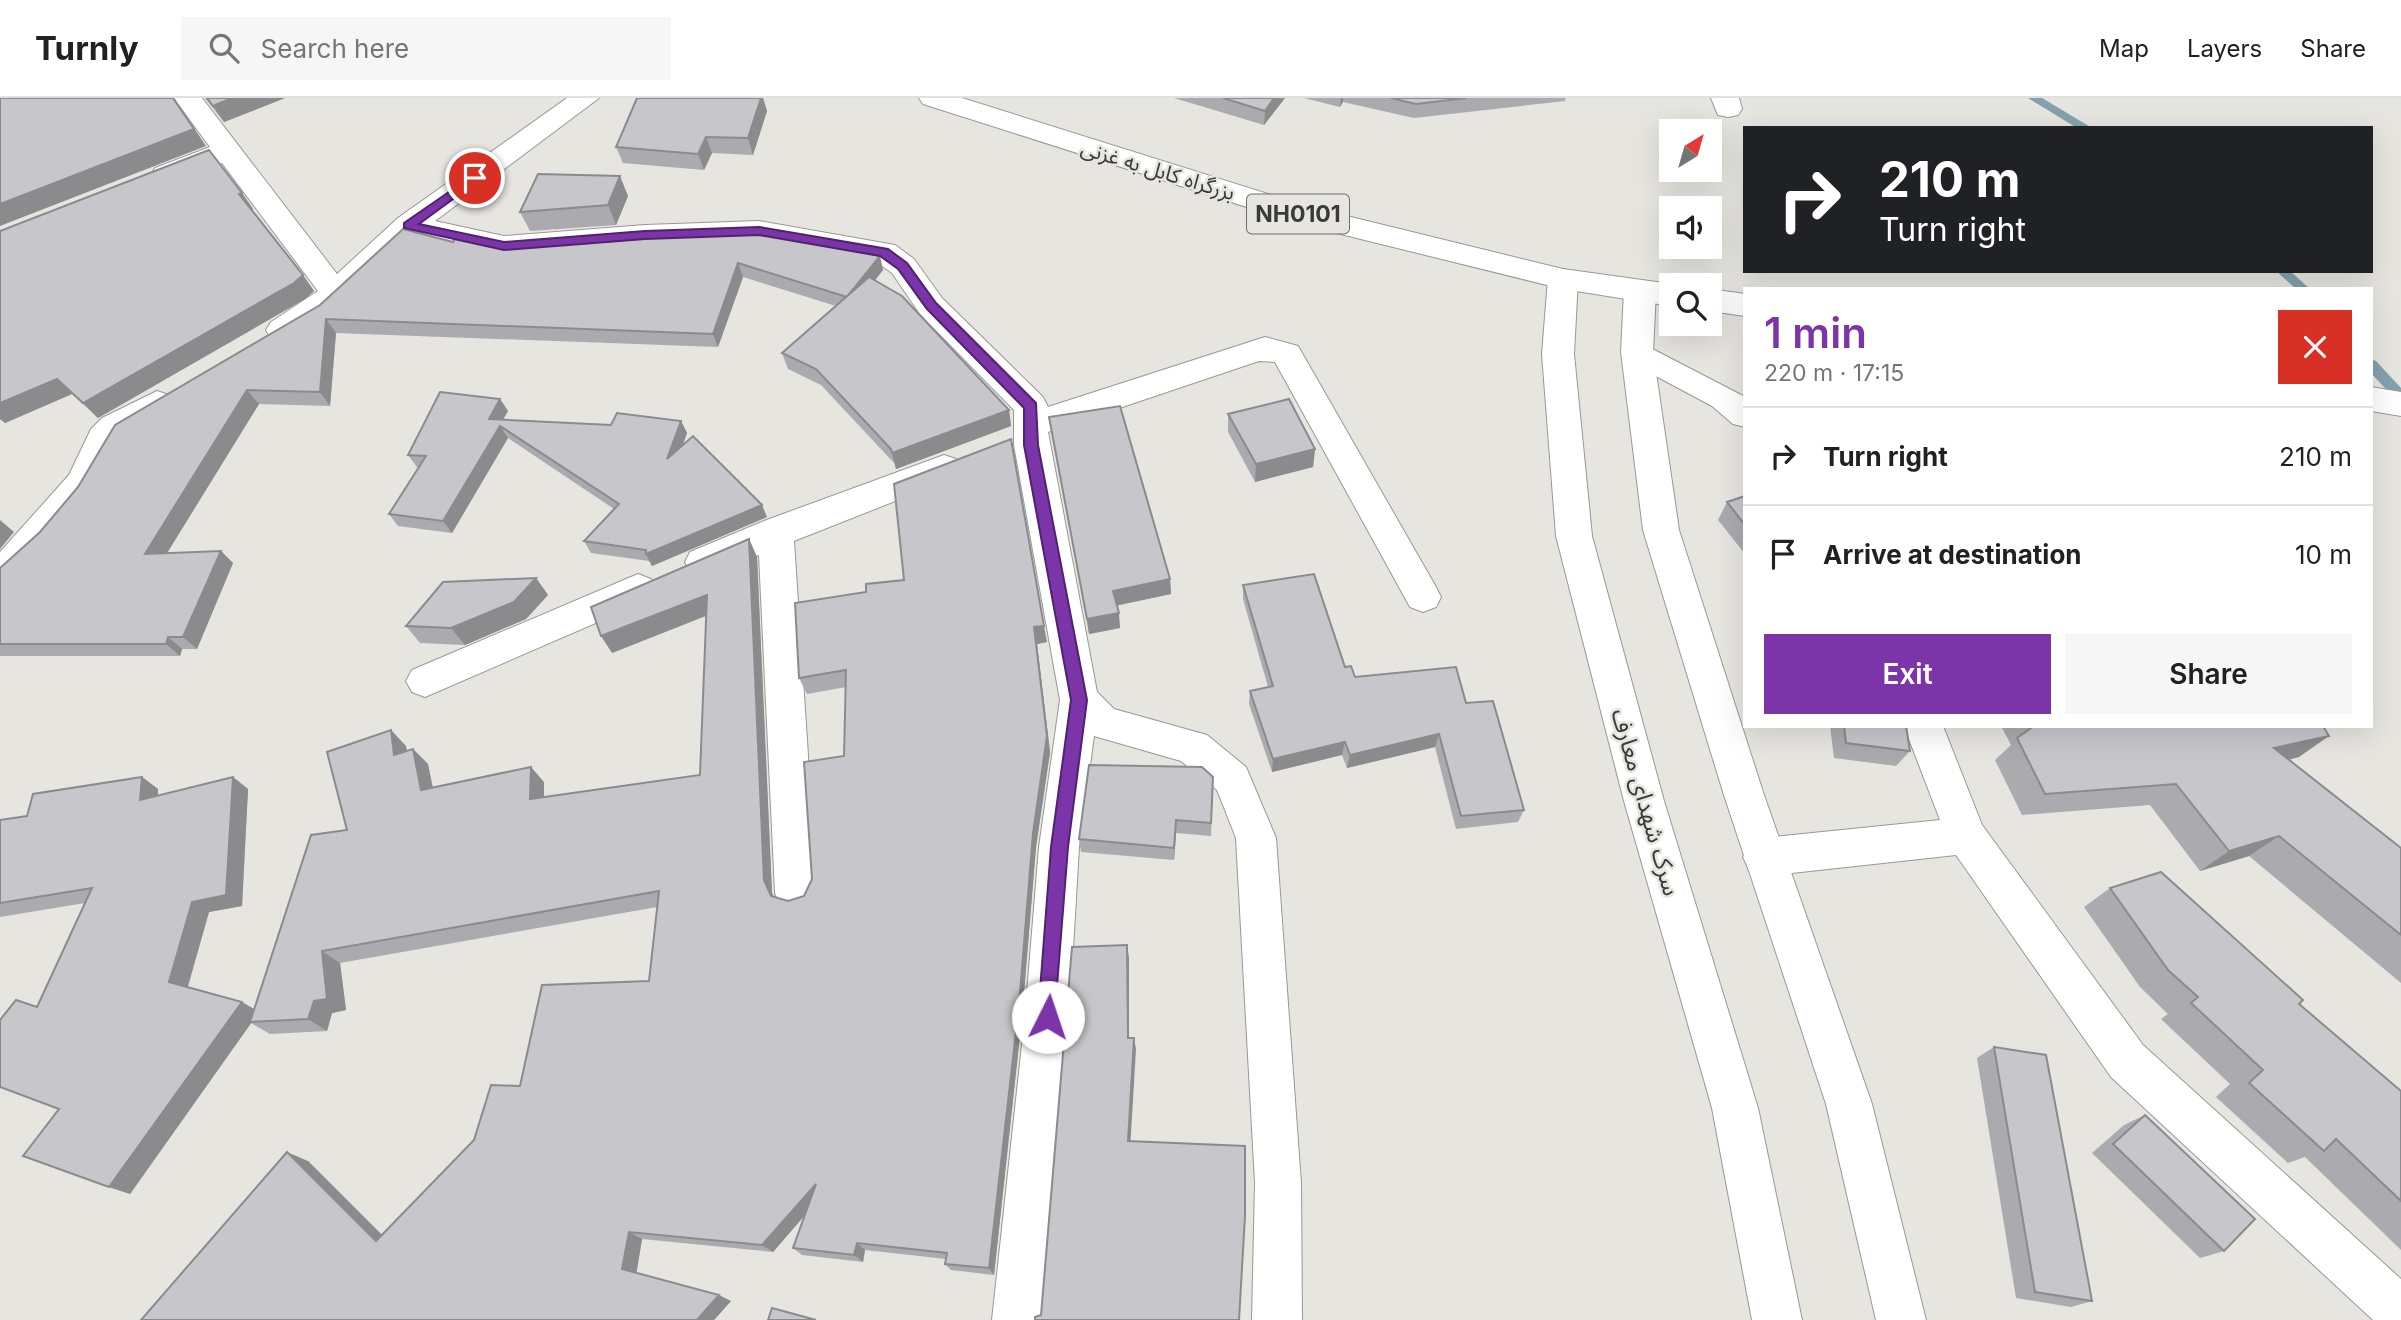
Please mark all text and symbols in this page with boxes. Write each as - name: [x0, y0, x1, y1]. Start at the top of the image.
- search box: [181, 17, 671, 80]
- text: Turnly: [35, 28, 139, 68]
- icon: search: [205, 29, 243, 67]
- text: Search here: [261, 33, 409, 64]
- text: Map: [2099, 34, 2149, 63]
- text: Layers: [2187, 34, 2262, 63]
- text: Share: [2300, 34, 2366, 63]
- north arrow: [1659, 119, 1722, 182]
- map controls: [1659, 119, 1722, 336]
- street label: بزرگراه کابل به غزنی: [1078, 135, 1238, 205]
- pin: [445, 148, 505, 208]
- text: 210 m: [1879, 150, 2020, 209]
- icon: right: [1764, 154, 1855, 245]
- icon: arrive: [456, 159, 494, 197]
- road number: NH0101: [1247, 195, 1349, 234]
- button: sound: [1659, 196, 1722, 259]
- text: Turn right: [1879, 210, 2026, 249]
- button: search: [1659, 273, 1722, 336]
- text: 1 min: [1764, 307, 1867, 358]
- button: close: [2278, 310, 2352, 384]
- text: 220 m · 17:15: [1764, 359, 1904, 387]
- icon: right: [1764, 437, 1802, 475]
- text: Turn right: [1823, 441, 1948, 472]
- text: 210 m: [2279, 441, 2352, 472]
- icon: arrive: [1764, 535, 1802, 573]
- text: Arrive at destination: [1823, 539, 2082, 570]
- text: 10 m: [2295, 539, 2352, 570]
- button: Exit: [1764, 634, 2051, 714]
- button: Share: [2065, 634, 2352, 714]
- street label: سرک شهدای معارف: [1605, 705, 1687, 899]
- position arrow: [1011, 980, 1085, 1054]

